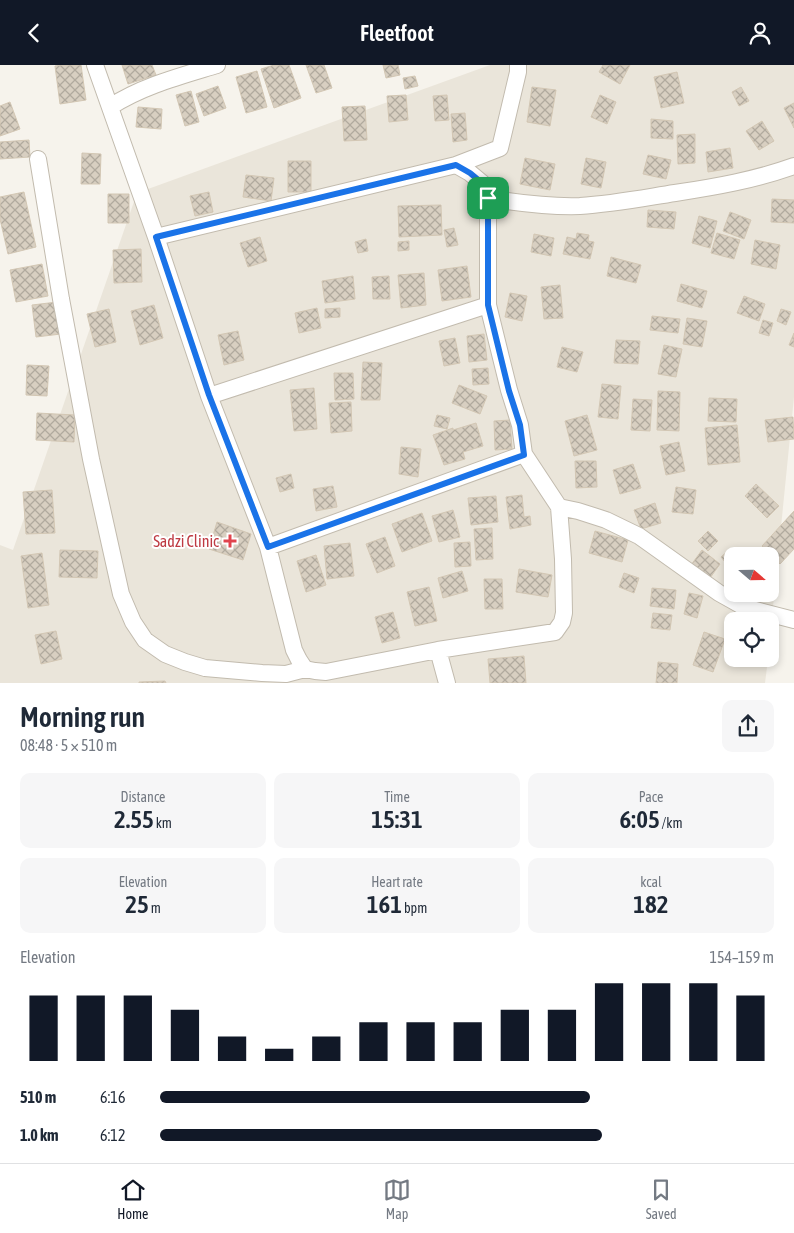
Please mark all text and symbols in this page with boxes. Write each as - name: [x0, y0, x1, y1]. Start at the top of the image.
- icon: back: [20, 19, 48, 47]
- icon: person: [746, 19, 774, 47]
- text: Fleetfoot: [360, 20, 434, 46]
- pin: [467, 177, 509, 219]
- icon: arrive: [474, 184, 502, 212]
- place label: Sadzi Clinic: [153, 532, 219, 550]
- marker: Sadzi Clinic: [223, 534, 237, 548]
- north arrow: [724, 547, 779, 603]
- map controls: [724, 547, 779, 667]
- button: locate: [724, 612, 779, 667]
- button: share: [722, 700, 774, 752]
- text: Morning run: [20, 701, 145, 733]
- text: 08:48 · 5 × 510 m: [20, 736, 117, 754]
- text: Distance: [121, 789, 165, 805]
- text: Time: [384, 789, 410, 805]
- text: Pace: [639, 789, 663, 805]
- text: 2.55: [114, 805, 154, 833]
- text: 15:31: [371, 805, 423, 833]
- text: 6:05: [619, 805, 660, 833]
- text: km: [154, 815, 172, 831]
- text: /km: [660, 815, 683, 831]
- text: Elevation: [119, 874, 167, 890]
- text: Heart rate: [371, 874, 423, 890]
- text: kcal: [640, 874, 662, 890]
- text: 25: [125, 890, 149, 918]
- text: 161: [367, 890, 402, 918]
- text: 182: [633, 890, 669, 918]
- text: m: [149, 900, 161, 916]
- text: bpm: [402, 900, 427, 916]
- text: Elevation: [20, 948, 75, 966]
- text: 154–159 m: [710, 948, 774, 966]
- text: 510 m: [20, 1088, 56, 1106]
- text: 6:16: [100, 1088, 125, 1106]
- text: 1.0 km: [20, 1126, 59, 1144]
- text: 6:12: [100, 1126, 125, 1144]
- tab: Home: [117, 1176, 148, 1222]
- tab: Map: [383, 1176, 411, 1222]
- tab: Saved: [646, 1176, 677, 1222]

